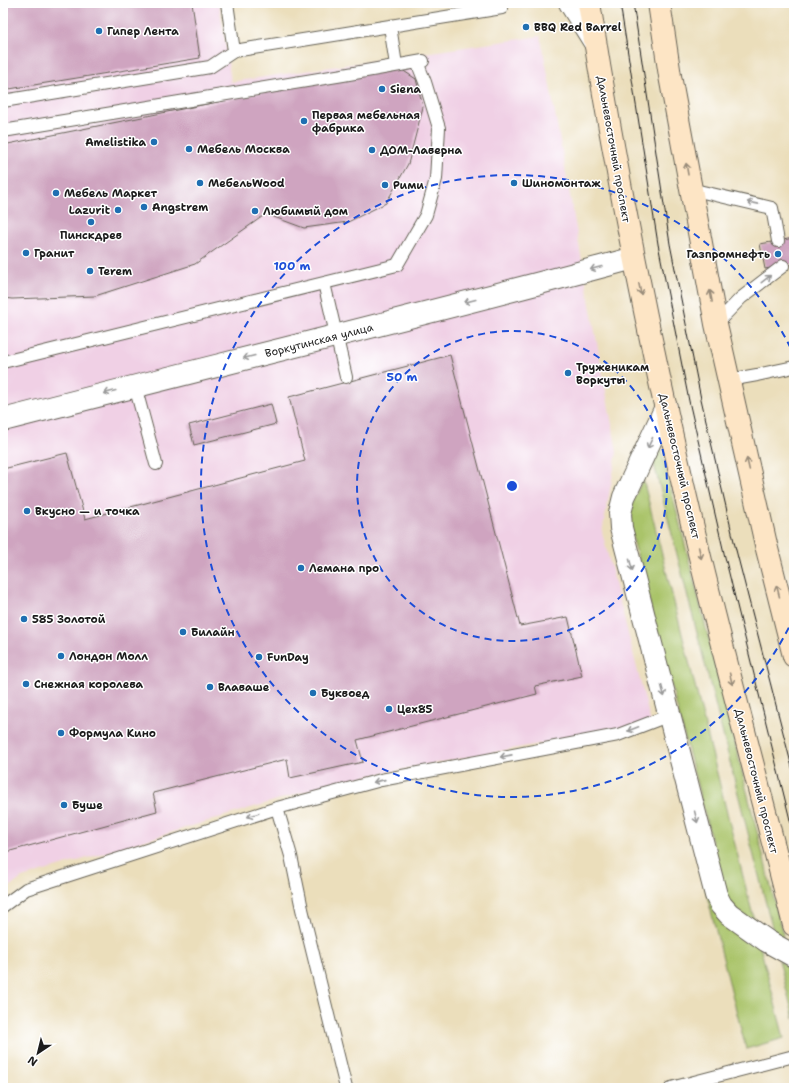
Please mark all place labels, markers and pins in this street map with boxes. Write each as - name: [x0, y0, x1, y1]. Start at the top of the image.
- place label: BBQ Red Barrel: [534, 20, 622, 35]
- marker: BBQ Red Barrel: [521, 22, 531, 32]
- place label: Гипер Лента: [107, 24, 179, 39]
- marker: Гипер Лента: [94, 26, 104, 36]
- place label: Siena: [390, 82, 421, 97]
- marker: Siena: [377, 84, 387, 94]
- place label: Первая мебельная фабрика: [312, 108, 420, 136]
- marker: Первая мебельная фабрика: [299, 116, 309, 126]
- place label: Amelistika: [85, 135, 146, 150]
- marker: Amelistika: [149, 137, 159, 147]
- place label: Мебель Москва: [197, 142, 290, 157]
- place label: ДОМ-Лаверна: [380, 143, 462, 158]
- marker: Мебель Москва: [184, 144, 194, 154]
- marker: ДОМ-Лаверна: [367, 145, 377, 155]
- place label: МебельWood: [208, 176, 285, 191]
- place label: Шиномонтаж: [522, 176, 601, 191]
- marker: МебельWood: [195, 178, 205, 188]
- place label: Рими: [393, 178, 424, 193]
- marker: Шиномонтаж: [509, 178, 519, 188]
- marker: Рими: [380, 180, 390, 190]
- place label: Мебель Маркет: [64, 186, 157, 201]
- marker: Мебель Маркет: [51, 188, 61, 198]
- place label: Angstrem: [152, 200, 208, 215]
- marker: Angstrem: [139, 202, 149, 212]
- place label: Lazurit: [69, 203, 111, 218]
- place label: Любимый дом: [263, 204, 348, 219]
- marker: Lazurit: [113, 205, 123, 215]
- marker: Любимый дом: [250, 206, 260, 216]
- marker: Пинскдрев: [86, 217, 96, 227]
- place label: Пинскдрев: [60, 228, 122, 243]
- place label: Гранит: [34, 246, 75, 261]
- place label: Газпромнефть: [687, 247, 770, 262]
- marker: Гранит: [21, 248, 31, 258]
- marker: Газпромнефть: [773, 249, 783, 259]
- place label: Terem: [98, 264, 132, 279]
- marker: Terem: [85, 266, 95, 276]
- place label: Труженикам Воркуты: [576, 360, 649, 388]
- marker: Труженикам Воркуты: [563, 368, 573, 378]
- centre of rings: [505, 479, 519, 493]
- place label: Вкусно — и точка: [35, 504, 140, 519]
- marker: Вкусно — и точка: [22, 506, 32, 516]
- place label: Лемана про: [309, 561, 379, 576]
- marker: Лемана про: [296, 563, 306, 573]
- place label: 585 Золотой: [32, 612, 106, 627]
- marker: 585 Золотой: [19, 614, 29, 624]
- place label: Билайн: [191, 625, 235, 640]
- marker: Билайн: [178, 627, 188, 637]
- place label: Лондон Молл: [69, 649, 148, 664]
- place label: FunDay: [267, 650, 309, 665]
- marker: Лондон Молл: [56, 651, 66, 661]
- marker: FunDay: [254, 652, 264, 662]
- place label: Снежная королева: [34, 677, 144, 692]
- marker: Снежная королева: [21, 679, 31, 689]
- place label: Влаваше: [218, 680, 270, 695]
- marker: Влаваше: [205, 682, 215, 692]
- place label: Буквоед: [321, 686, 370, 701]
- marker: Буквоед: [308, 688, 318, 698]
- place label: Цех85: [397, 702, 433, 717]
- marker: Цех85: [384, 704, 394, 714]
- place label: Формула Кино: [69, 726, 156, 741]
- marker: Формула Кино: [56, 728, 66, 738]
- place label: Буше: [72, 798, 103, 813]
- marker: Буше: [59, 800, 69, 810]

